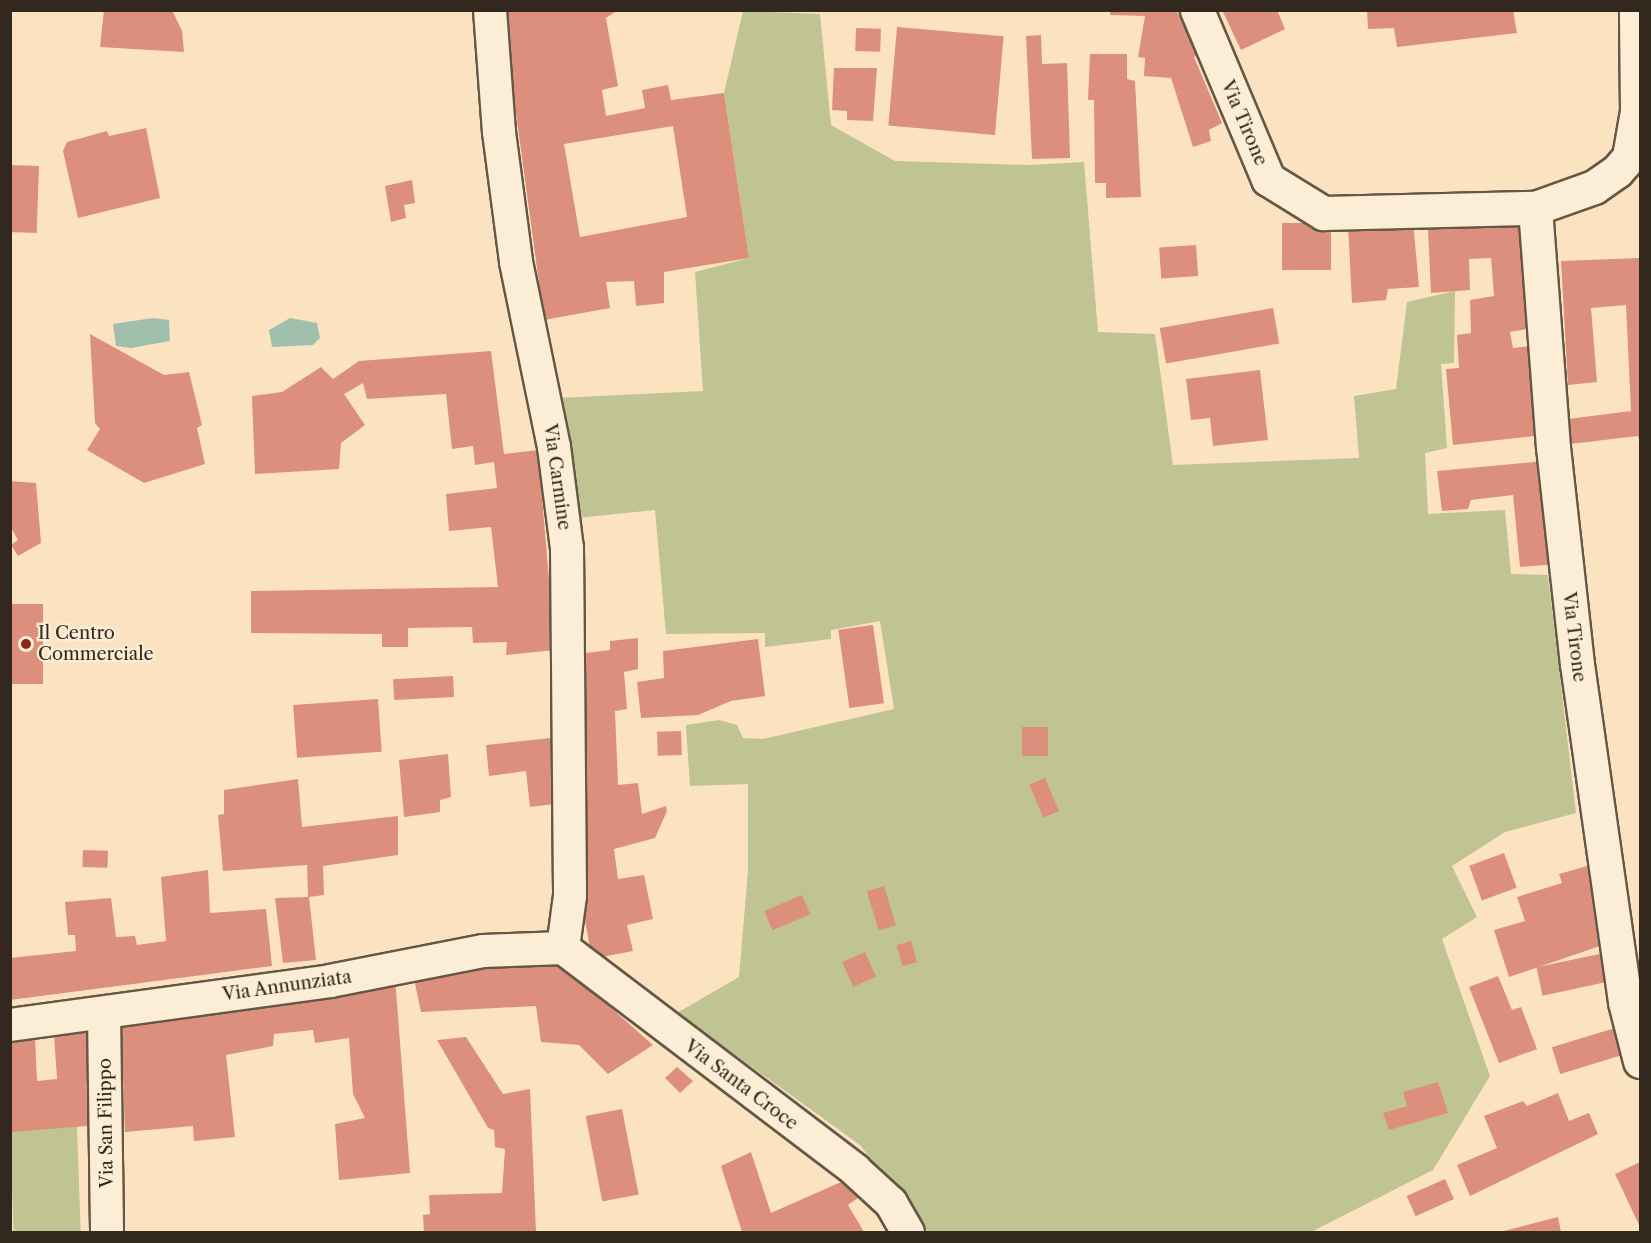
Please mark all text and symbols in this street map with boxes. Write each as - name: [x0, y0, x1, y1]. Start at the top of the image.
- street label: Via Tirone: [1216, 77, 1272, 169]
- street label: Via Carmine: [539, 422, 575, 532]
- street label: Via Tirone: [1558, 590, 1590, 684]
- place label: Il Centro Commerciale: [38, 623, 154, 666]
- marker: Il Centro Commerciale: [19, 637, 33, 651]
- street label: Via Annunziata: [221, 966, 353, 1006]
- street label: Via Santa Croce: [680, 1035, 802, 1135]
- street label: Via San Filippo: [94, 1058, 118, 1188]

